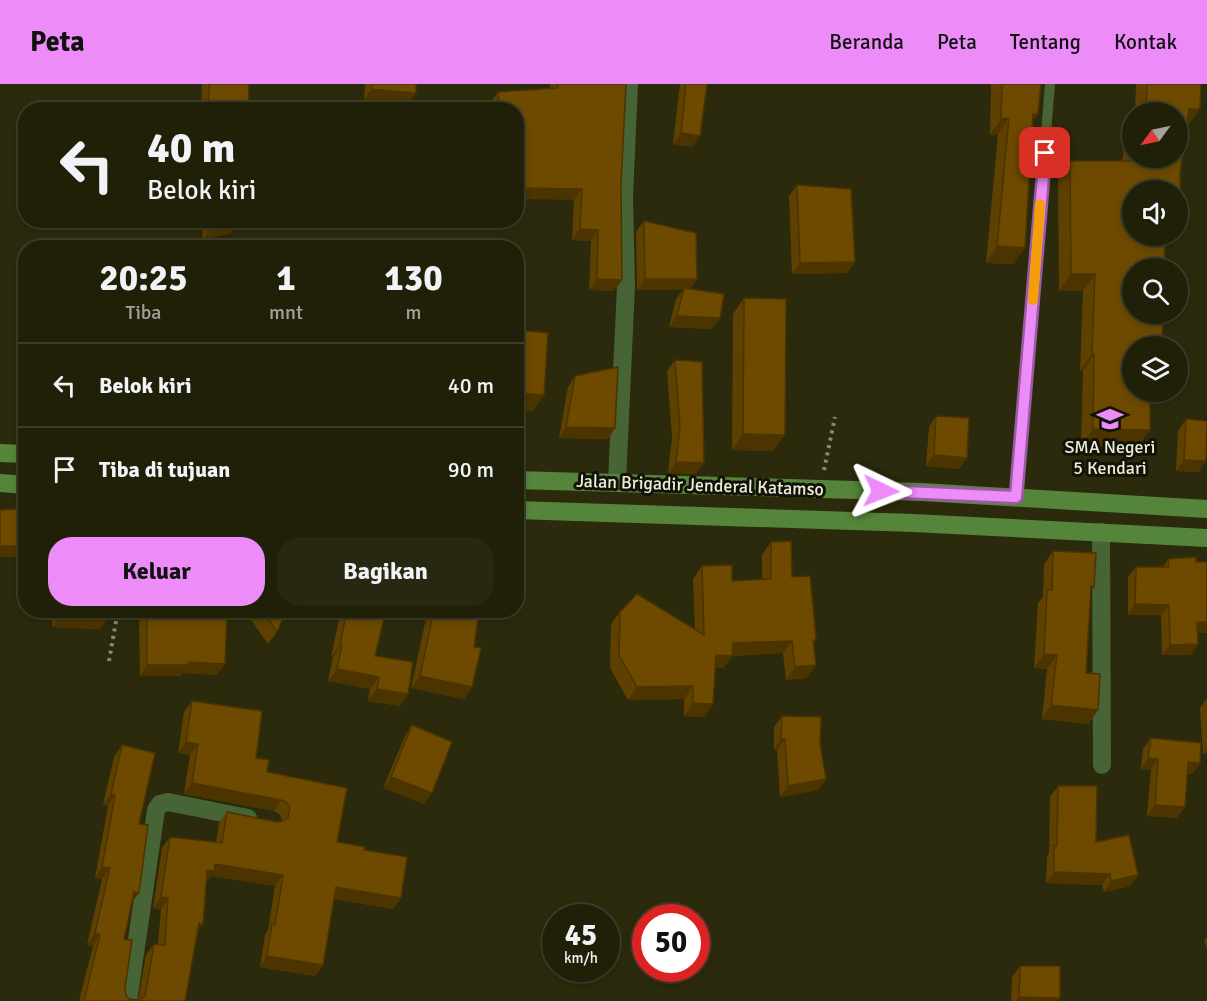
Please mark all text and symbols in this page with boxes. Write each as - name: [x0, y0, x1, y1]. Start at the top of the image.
- text: Peta: [30, 25, 85, 59]
- text: Beranda: [829, 29, 904, 55]
- text: Peta: [937, 29, 977, 55]
- text: Tentang: [1010, 29, 1081, 55]
- text: Kontak: [1114, 29, 1177, 55]
- north arrow: [1122, 102, 1188, 168]
- map controls: [1122, 102, 1188, 402]
- text: 40 m: [147, 123, 236, 174]
- icon: left: [48, 126, 126, 204]
- pin: [1019, 127, 1070, 178]
- icon: arrive: [1028, 136, 1061, 169]
- text: Belok kiri: [147, 174, 256, 207]
- button: sound: [1122, 180, 1188, 246]
- text: 20:25: [99, 256, 188, 301]
- text: 1: [276, 256, 296, 301]
- text: 130: [384, 256, 443, 301]
- button: search: [1122, 258, 1188, 324]
- text: Tiba: [126, 300, 162, 325]
- text: mnt: [269, 300, 303, 325]
- text: m: [406, 300, 421, 325]
- button: layers: [1122, 336, 1188, 402]
- icon: left: [48, 369, 81, 402]
- text: Belok kiri: [99, 372, 192, 399]
- text: 40 m: [448, 372, 494, 399]
- school or university icon: SMA Negeri 5 Kendari: [1095, 404, 1125, 434]
- place label: SMA Negeri 5 Kendari: [1065, 436, 1155, 479]
- icon: arrive: [48, 453, 81, 486]
- text: Tiba di tujuan: [99, 456, 230, 483]
- text: 90 m: [448, 456, 494, 483]
- position arrow: [849, 459, 913, 523]
- street label: Jalan Brigadir Jenderal Katamso: [576, 470, 824, 500]
- button: Keluar: [48, 537, 265, 606]
- button: Bagikan: [277, 537, 494, 606]
- speed limit sign: 50: [632, 904, 710, 982]
- text: 45: [565, 917, 597, 954]
- text: km/h: [564, 949, 598, 967]

